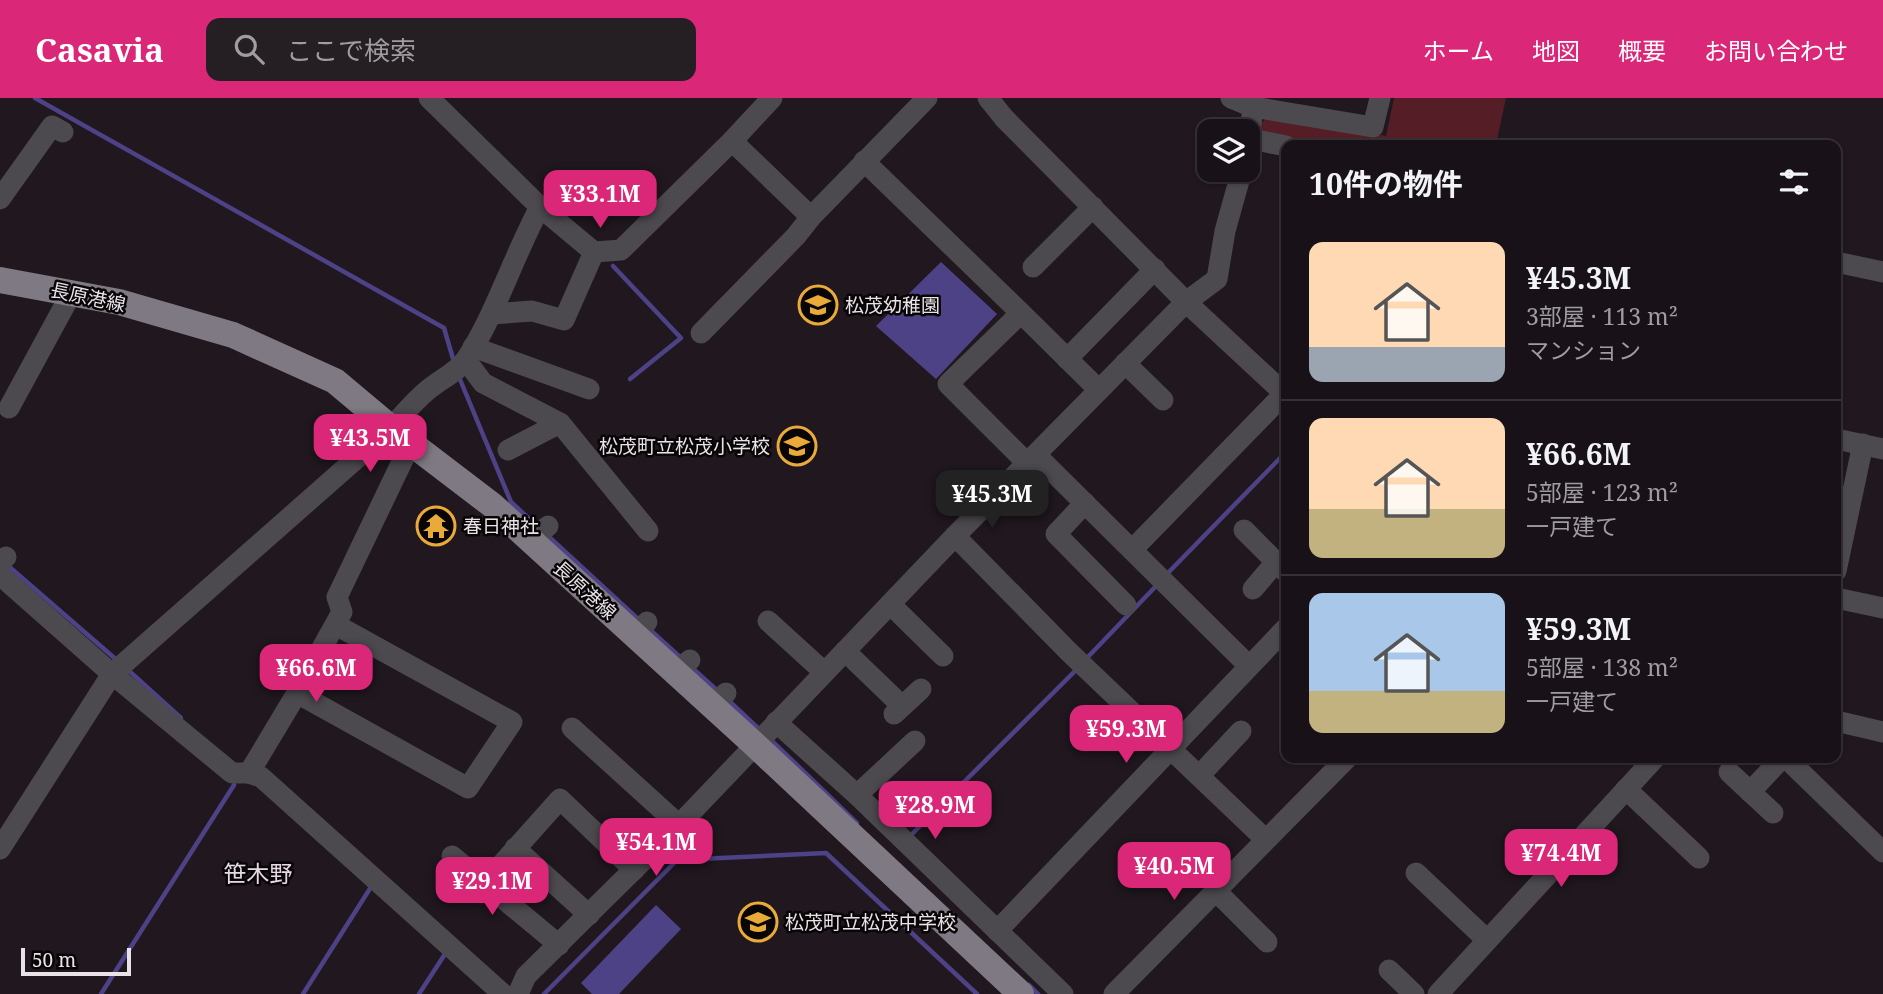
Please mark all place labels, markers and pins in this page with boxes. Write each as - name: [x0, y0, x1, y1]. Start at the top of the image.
- pin: ¥33.1M: [543, 170, 657, 230]
- school or university icon: 松茂幼稚園: [797, 284, 839, 326]
- place label: 松茂幼稚園: [845, 292, 940, 318]
- pin: ¥43.5M: [313, 414, 427, 474]
- school or university icon: 松茂町立松茂小学校: [776, 425, 818, 467]
- place label: 松茂町立松茂小学校: [599, 433, 770, 459]
- pin: ¥45.3M: [935, 470, 1049, 530]
- temple icon: 春日神社: [415, 505, 457, 547]
- place label: 春日神社: [463, 513, 539, 539]
- pin: ¥66.6M: [259, 644, 373, 704]
- pin: ¥59.3M: [1069, 706, 1183, 765]
- pin: ¥28.9M: [878, 782, 992, 841]
- pin: ¥54.1M: [599, 818, 713, 878]
- pin: ¥74.4M: [1504, 830, 1618, 889]
- pin: ¥40.5M: [1117, 842, 1231, 902]
- pin: ¥29.1M: [435, 858, 549, 917]
- school or university icon: 松茂町立松茂中学校: [737, 901, 779, 943]
- place label: 松茂町立松茂中学校: [785, 909, 956, 935]

